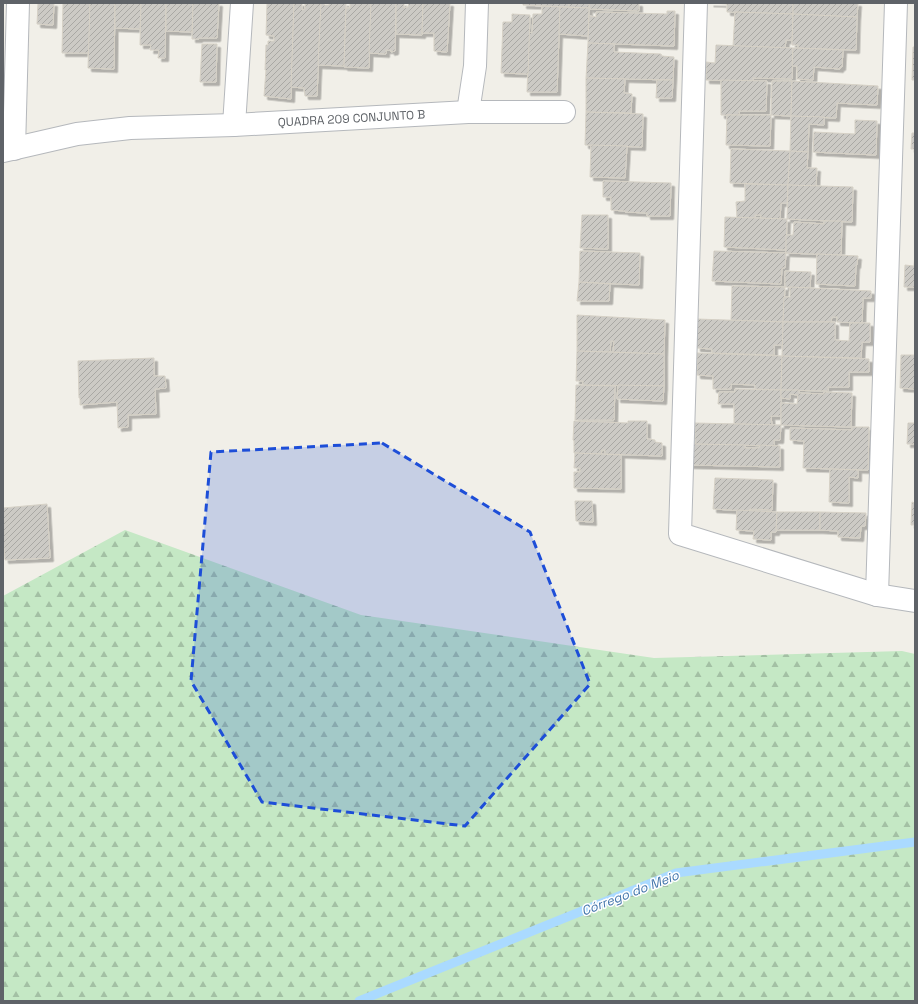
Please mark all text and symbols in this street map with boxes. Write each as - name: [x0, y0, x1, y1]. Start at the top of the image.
- street label: QUADRA 209 CONJUNTO B: [277, 106, 426, 131]
- water label: Córrego do Meio: [579, 866, 682, 919]

